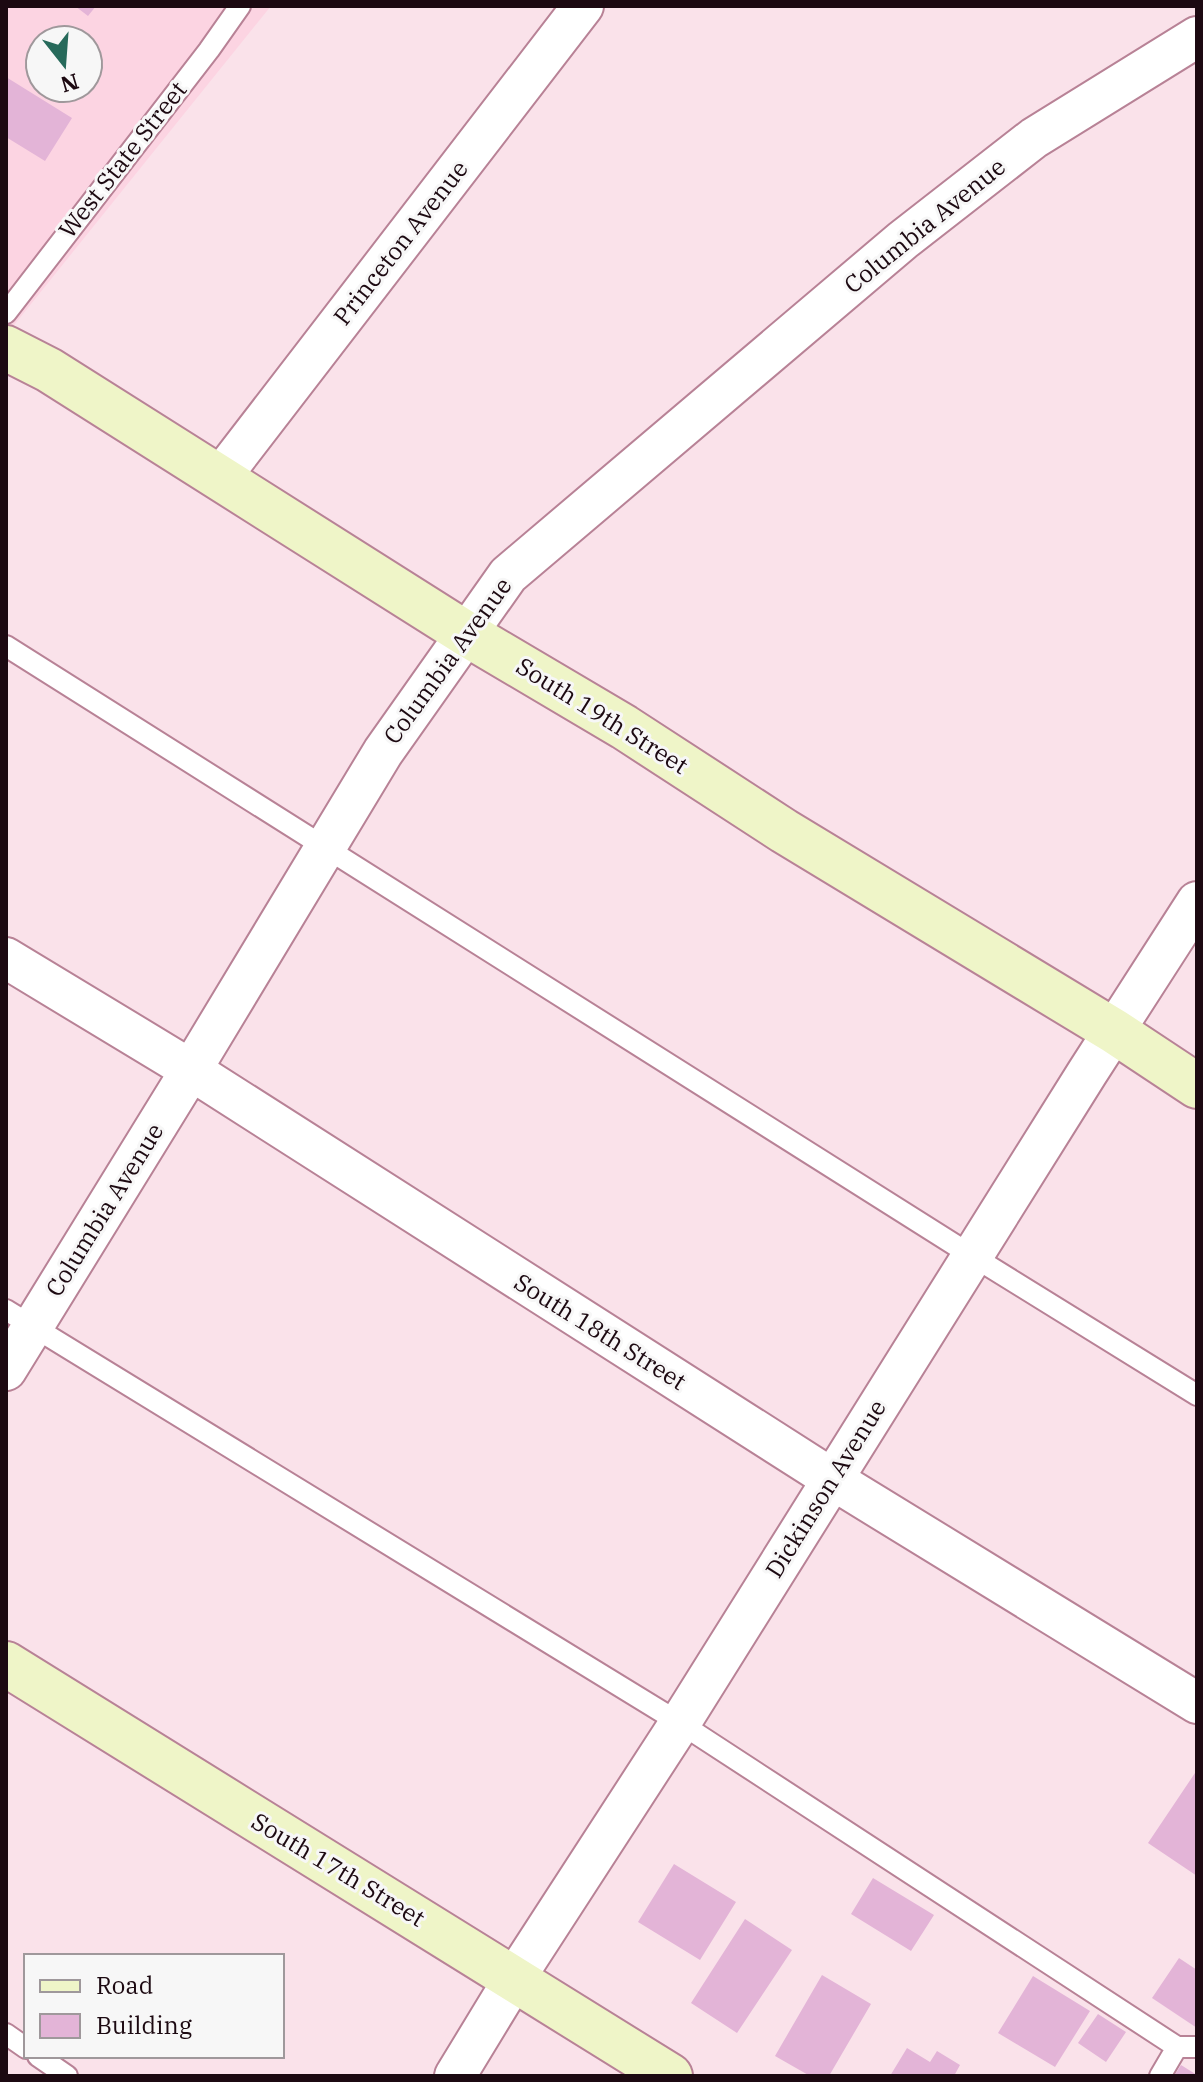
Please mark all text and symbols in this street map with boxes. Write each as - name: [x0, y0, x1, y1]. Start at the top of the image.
- north arrow: [24, 24, 104, 104]
- text: N: [57, 67, 83, 100]
- street label: West State Street: [51, 75, 193, 244]
- street label: Columbia Avenue: [837, 150, 1012, 300]
- street label: Princeton Avenue: [326, 154, 475, 331]
- street label: Columbia Avenue: [376, 571, 519, 750]
- street label: South 19th Street: [511, 649, 694, 781]
- street label: Columbia Avenue: [38, 1117, 170, 1302]
- street label: South 18th Street: [509, 1265, 692, 1397]
- street label: Dickinson Avenue: [757, 1393, 893, 1584]
- street label: South 17th Street: [246, 1805, 431, 1934]
- legend: [24, 1954, 284, 2058]
- text: Road: [96, 1969, 153, 2001]
- text: Building: [96, 2009, 192, 2041]

